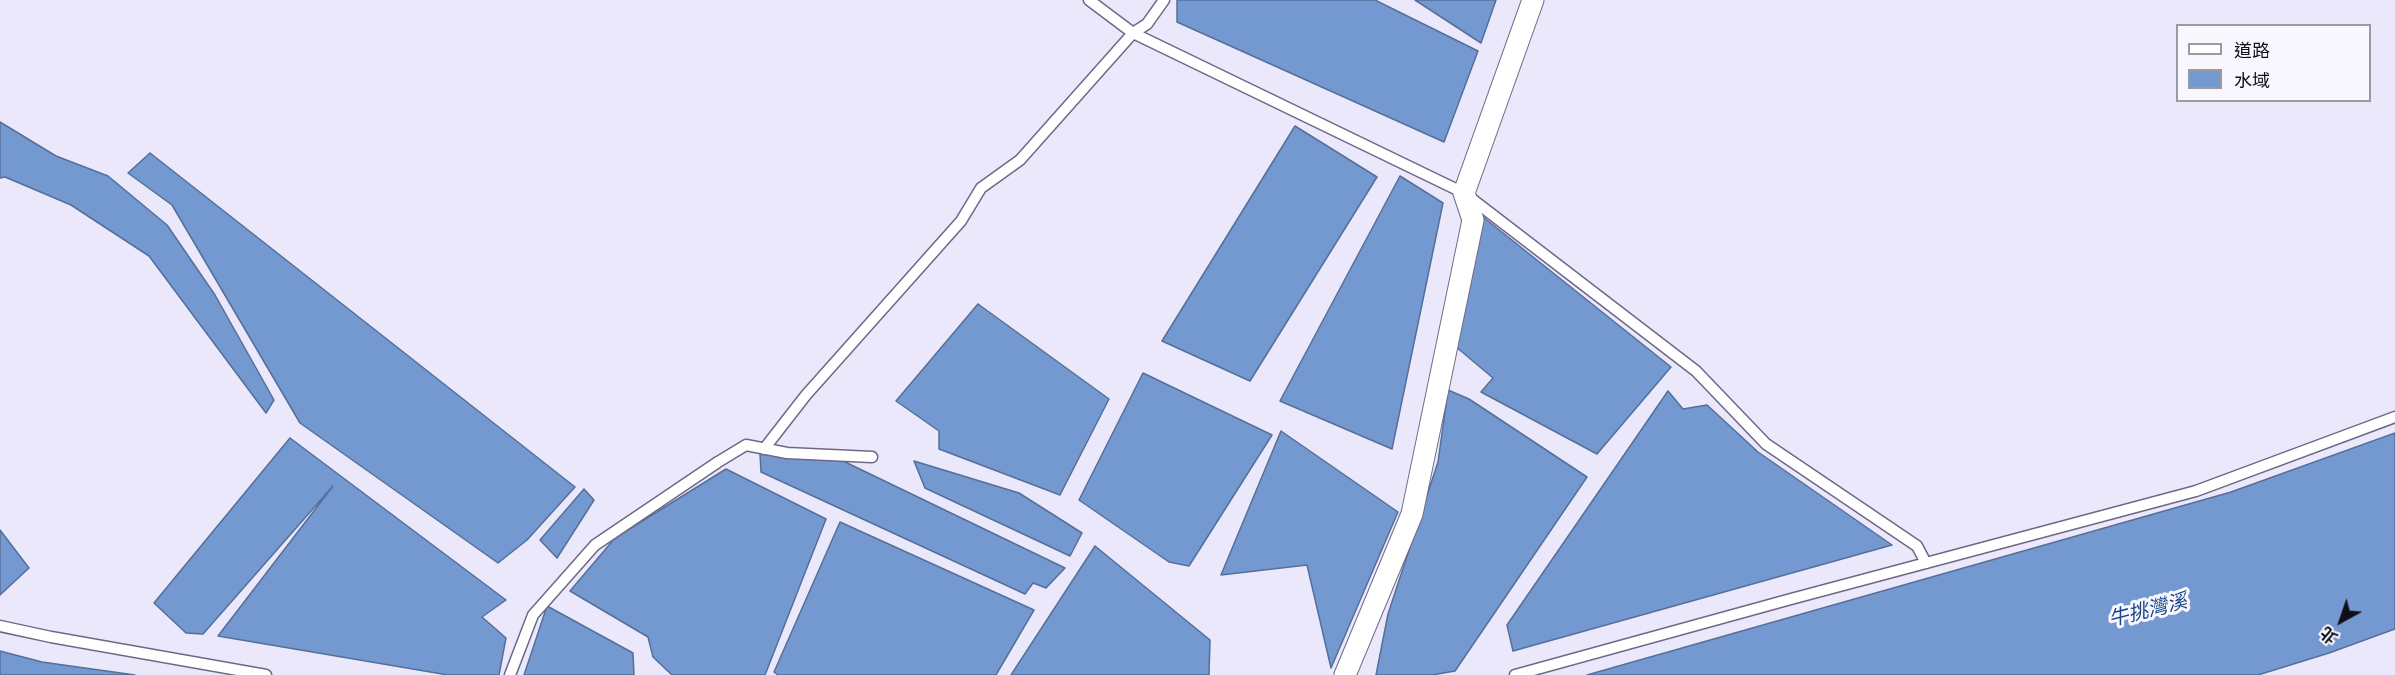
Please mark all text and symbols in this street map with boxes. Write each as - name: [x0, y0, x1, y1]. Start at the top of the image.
- legend: [2176, 24, 2371, 102]
- text: 道路: [2234, 41, 2270, 61]
- text: 水域: [2234, 71, 2270, 91]
- water label: 牛挑灣溪: [2106, 590, 2190, 632]
- north arrow: [2311, 591, 2371, 651]
- text: 北: [2318, 624, 2341, 647]

